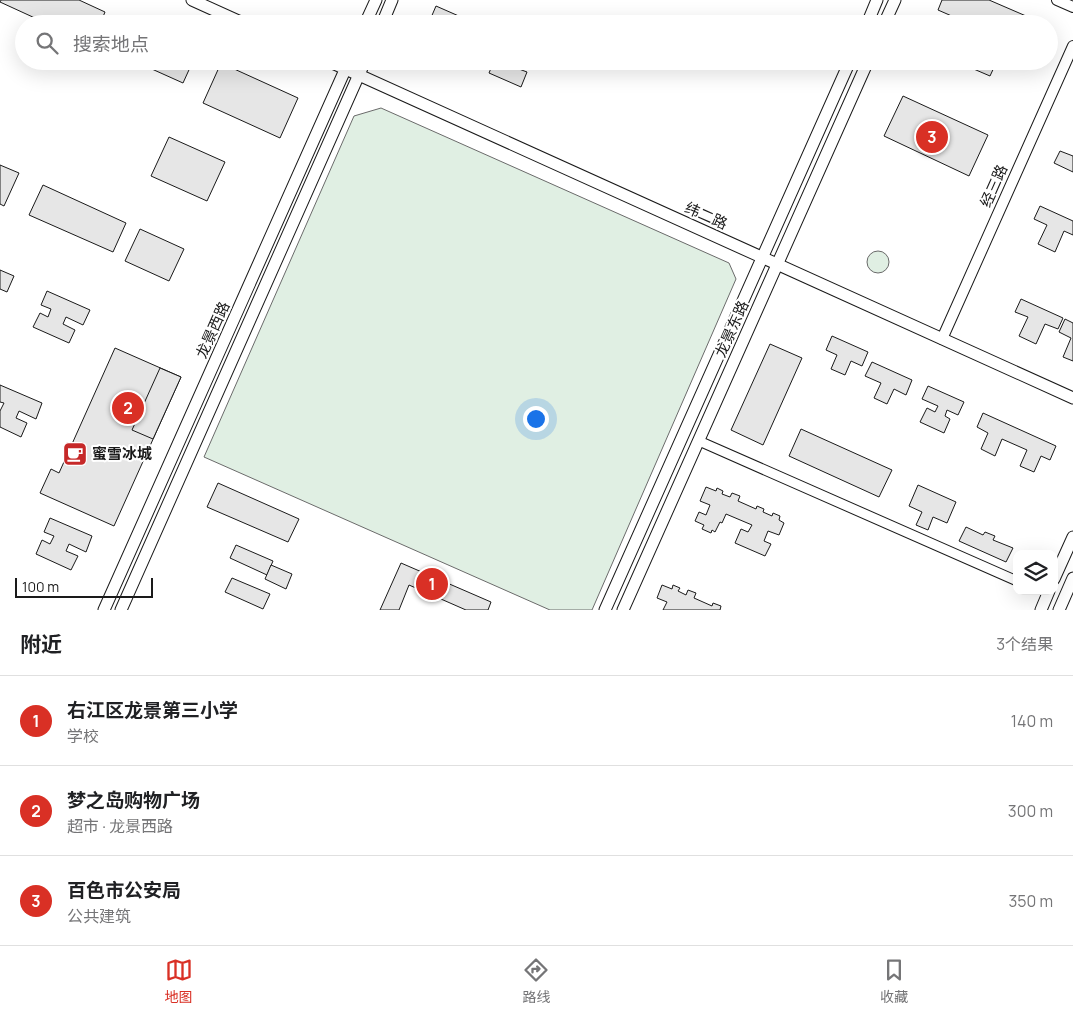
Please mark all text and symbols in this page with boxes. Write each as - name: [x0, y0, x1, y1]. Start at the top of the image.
- search box: [15, 15, 1058, 70]
- icon: search: [33, 29, 61, 57]
- text: 搜索地点: [73, 31, 149, 57]
- pin: 3: [916, 118, 948, 156]
- street label: 经三路: [975, 161, 1012, 211]
- street label: 纬二路: [681, 197, 731, 234]
- street label: 龙景东路: [710, 297, 753, 360]
- street label: 龙景西路: [191, 298, 234, 361]
- pin: 2: [112, 389, 144, 427]
- your location: [523, 406, 549, 432]
- cafe icon: 蜜雪冰城: [62, 441, 88, 467]
- place label: 蜜雪冰城: [92, 443, 152, 464]
- map controls: [1013, 550, 1058, 595]
- button: layers: [1013, 550, 1058, 595]
- pin: 1: [416, 565, 448, 603]
- scale bar: [15, 575, 152, 598]
- text: 100 m: [22, 577, 59, 596]
- text: 附近: [20, 630, 62, 658]
- text: 3个结果: [996, 633, 1053, 655]
- text: 右江区龙景第三小学: [67, 697, 238, 723]
- text: 1: [32, 710, 40, 732]
- text: 140 m: [1011, 710, 1053, 732]
- text: 学校: [67, 725, 99, 747]
- text: 梦之岛购物广场: [67, 787, 200, 813]
- text: 2: [31, 800, 41, 822]
- text: 300 m: [1008, 800, 1053, 822]
- text: 超市 · 龙景西路: [67, 815, 173, 837]
- text: 百色市公安局: [67, 877, 181, 903]
- text: 3: [31, 890, 41, 912]
- text: 350 m: [1008, 890, 1053, 912]
- text: 公共建筑: [67, 905, 131, 927]
- tab: 地图: [165, 956, 193, 1006]
- tab: 路线: [522, 956, 550, 1006]
- tab: 收藏: [880, 956, 908, 1006]

